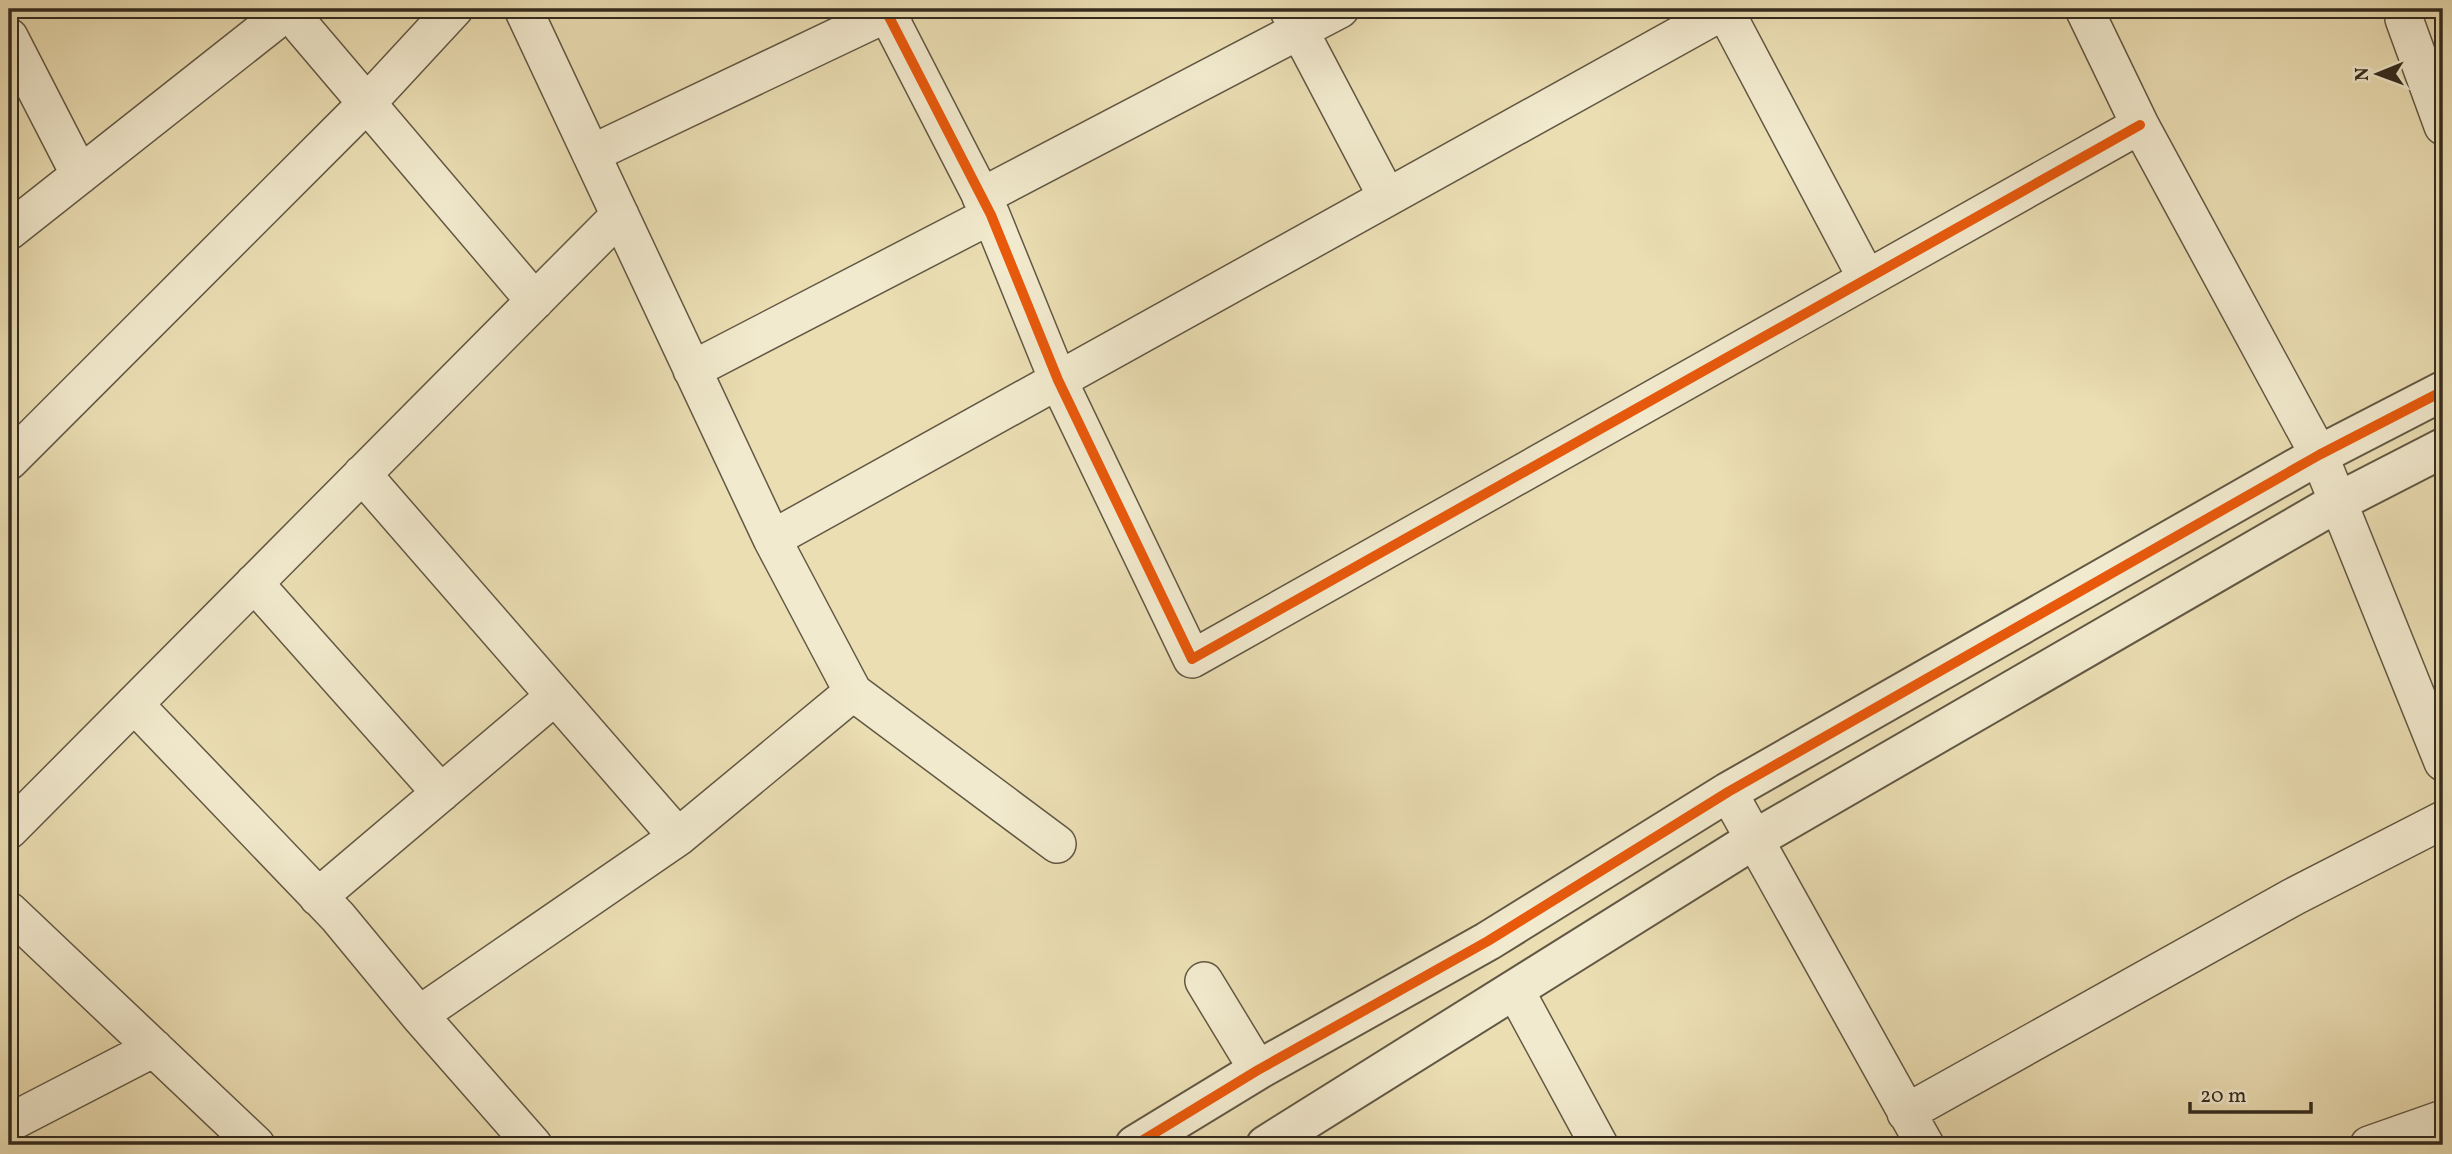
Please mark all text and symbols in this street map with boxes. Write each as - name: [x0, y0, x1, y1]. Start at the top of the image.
- north arrow: [2344, 38, 2414, 108]
- text: N: [2350, 67, 2376, 81]
- scale bar: [2190, 1070, 2310, 1114]
- text: 20 m: [2200, 1082, 2246, 1111]

